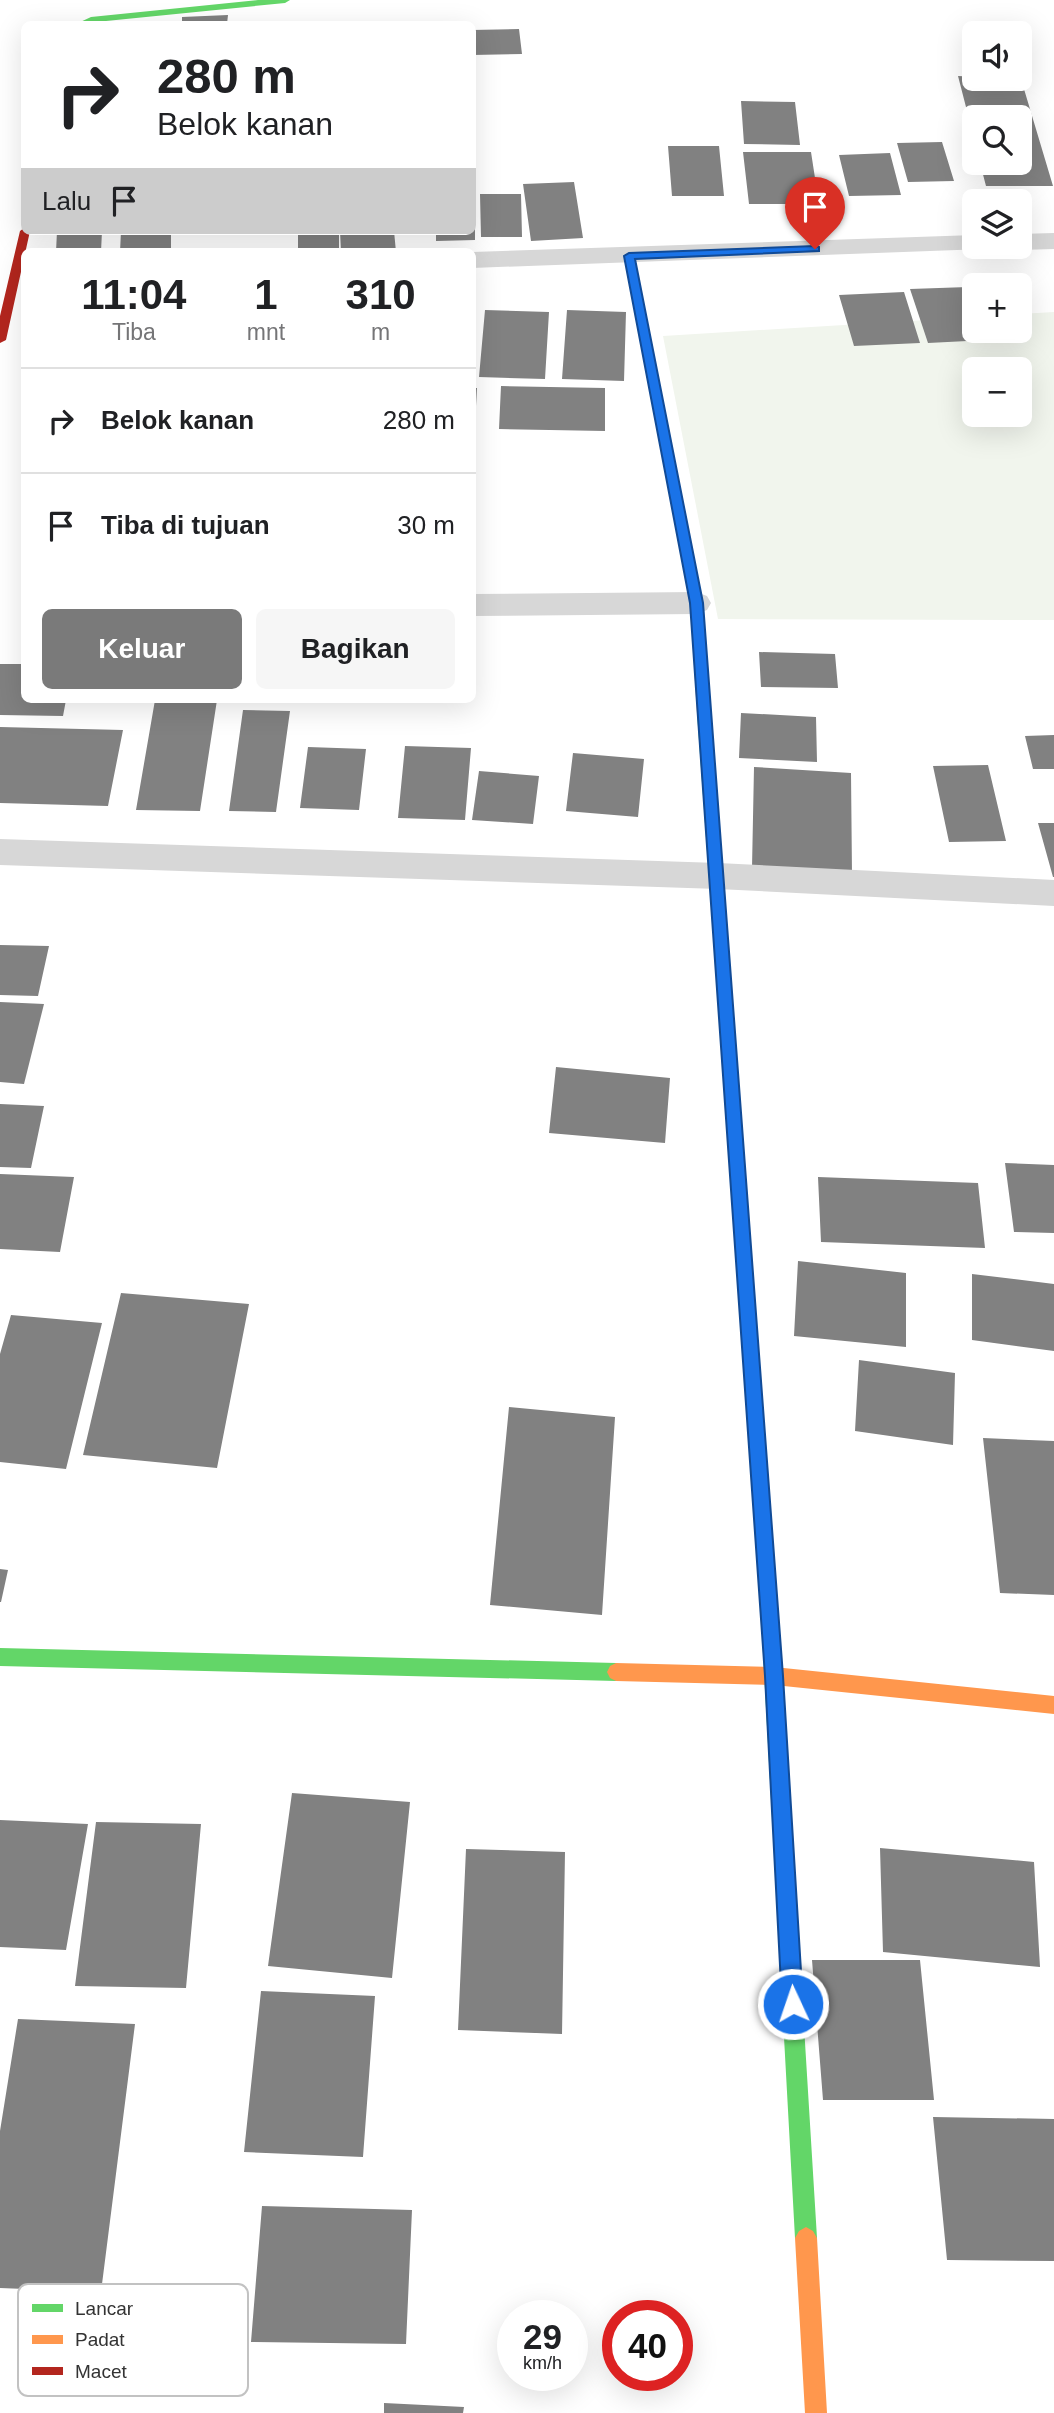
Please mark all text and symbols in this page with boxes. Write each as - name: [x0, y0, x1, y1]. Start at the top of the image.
- map controls: [962, 21, 1032, 427]
- button: sound: [962, 21, 1032, 91]
- icon: right: [42, 49, 133, 140]
- text: 280 m: [157, 49, 296, 103]
- button: search: [962, 105, 1032, 175]
- text: Belok kanan: [157, 106, 333, 142]
- pin: [785, 177, 845, 249]
- icon: arrive: [105, 182, 143, 220]
- text: Lalu: [42, 186, 91, 216]
- icon: arrive: [796, 188, 834, 226]
- button: layers: [962, 189, 1032, 259]
- text: 11:04: [81, 271, 186, 318]
- text: 1: [254, 271, 278, 318]
- text: 310: [346, 271, 416, 318]
- button: +: [962, 273, 1032, 343]
- text: Tiba: [112, 319, 156, 345]
- text: mnt: [247, 319, 285, 345]
- text: m: [371, 319, 390, 345]
- button: −: [962, 357, 1032, 427]
- icon: right: [42, 402, 80, 440]
- text: Belok kanan: [101, 405, 254, 435]
- text: 280 m: [383, 405, 455, 435]
- icon: arrive: [42, 507, 80, 545]
- text: Tiba di tujuan: [101, 510, 270, 540]
- text: 30 m: [397, 510, 455, 540]
- button: Keluar: [42, 609, 242, 689]
- button: Bagikan: [256, 609, 455, 689]
- position arrow: [756, 1967, 830, 2041]
- legend: [18, 2284, 248, 2396]
- text: Lancar: [75, 2298, 134, 2319]
- speed limit sign: 40: [602, 2300, 693, 2391]
- text: 29: [523, 2317, 562, 2356]
- text: Padat: [75, 2329, 125, 2350]
- text: km/h: [523, 2353, 562, 2373]
- text: Macet: [75, 2361, 127, 2382]

